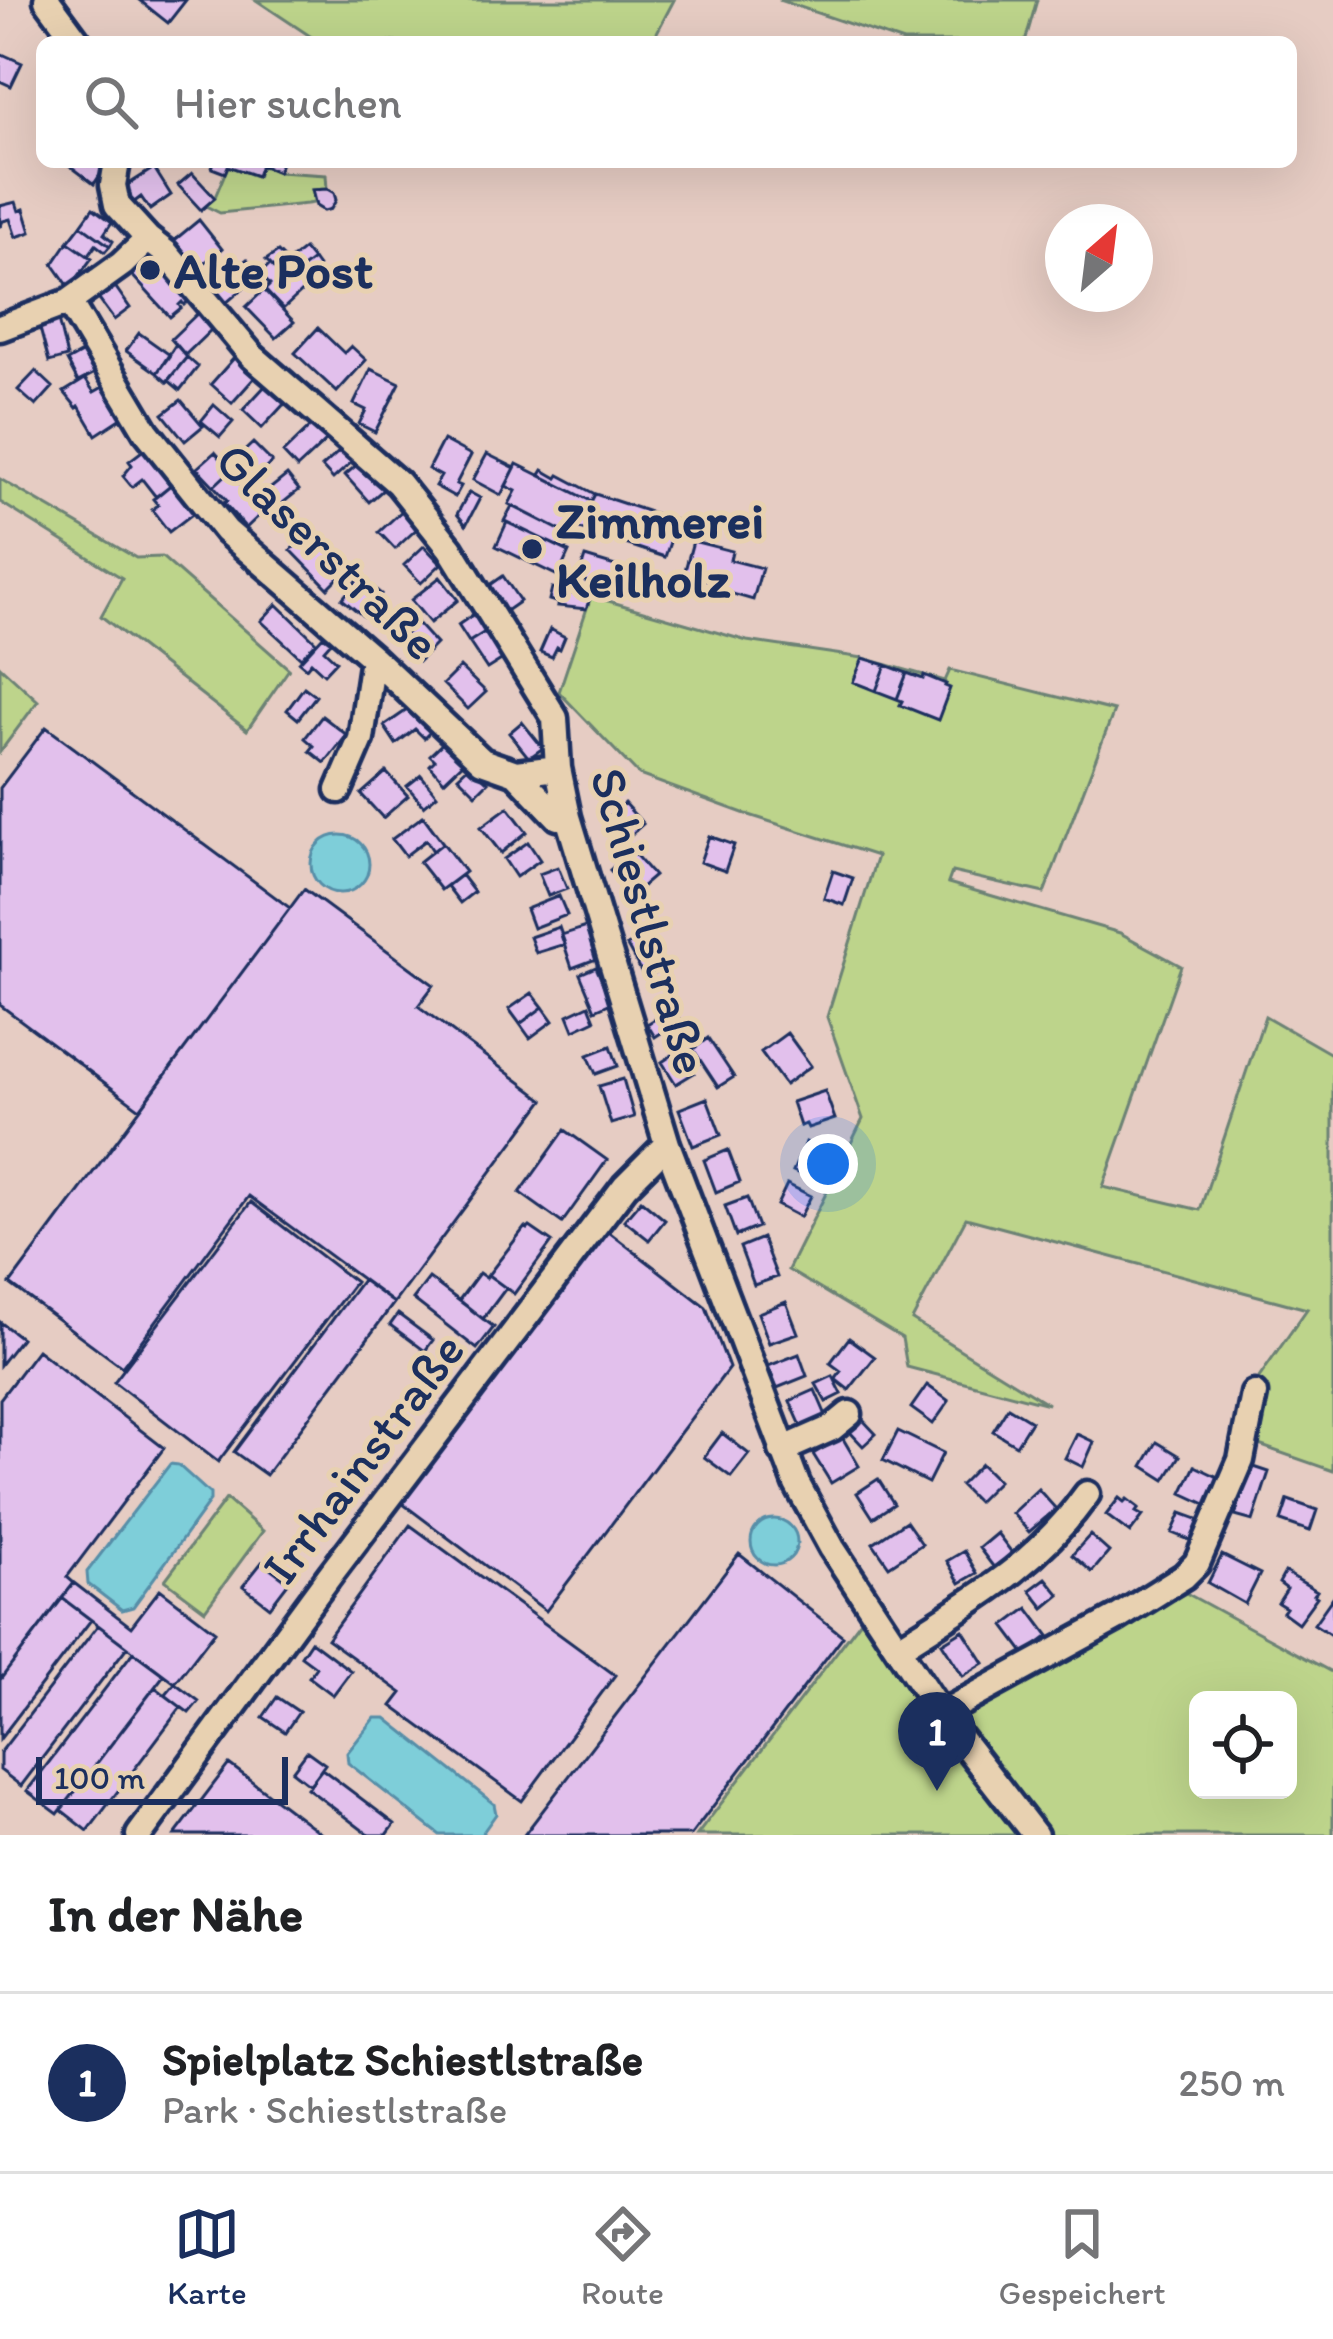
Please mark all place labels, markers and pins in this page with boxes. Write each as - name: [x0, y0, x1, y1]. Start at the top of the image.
- place label: Alte Post: [174, 240, 373, 301]
- marker: Alte Post: [137, 257, 163, 283]
- place label: Zimmerei Keilholz: [556, 490, 764, 610]
- marker: Zimmerei Keilholz: [519, 536, 545, 562]
- pin: 1: [898, 1692, 976, 1791]

